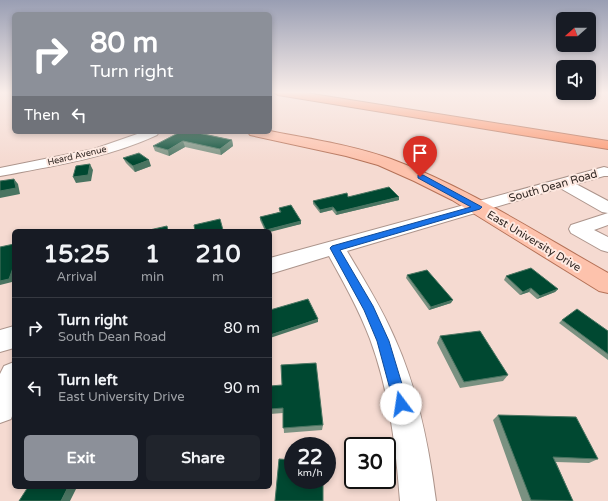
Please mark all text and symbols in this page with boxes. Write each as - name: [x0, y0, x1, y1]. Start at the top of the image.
- north arrow: [556, 12, 596, 52]
- map controls: [556, 12, 596, 100]
- text: 80 m: [90, 26, 158, 60]
- icon: right: [24, 28, 76, 80]
- text: Turn right: [90, 60, 174, 82]
- button: sound: [556, 60, 596, 100]
- icon: left: [68, 104, 90, 126]
- text: Then: [24, 106, 60, 124]
- pin: [403, 136, 437, 177]
- icon: arrive: [409, 142, 431, 164]
- street label: Heard Avenue: [46, 144, 108, 168]
- street label: South Dean Road: [507, 167, 599, 205]
- street label: East University Drive: [485, 208, 583, 274]
- text: 15:25: [43, 240, 110, 269]
- text: 1: [145, 240, 160, 269]
- text: 210: [195, 240, 241, 269]
- text: Arrival: [56, 269, 97, 285]
- text: min: [141, 269, 164, 285]
- text: m: [212, 269, 224, 285]
- text: Turn right: [58, 311, 128, 329]
- icon: right: [24, 317, 46, 339]
- text: 80 m: [223, 319, 260, 337]
- text: South Dean Road: [58, 329, 166, 345]
- text: Turn left: [58, 371, 118, 389]
- icon: left: [24, 377, 46, 399]
- text: 90 m: [223, 379, 260, 397]
- position arrow: [380, 383, 422, 425]
- text: East University Drive: [58, 389, 185, 405]
- button: Exit: [24, 435, 138, 481]
- button: Share: [146, 435, 260, 481]
- speed limit sign: 30: [344, 437, 396, 489]
- text: 22: [297, 446, 323, 470]
- text: km/h: [297, 467, 323, 479]

